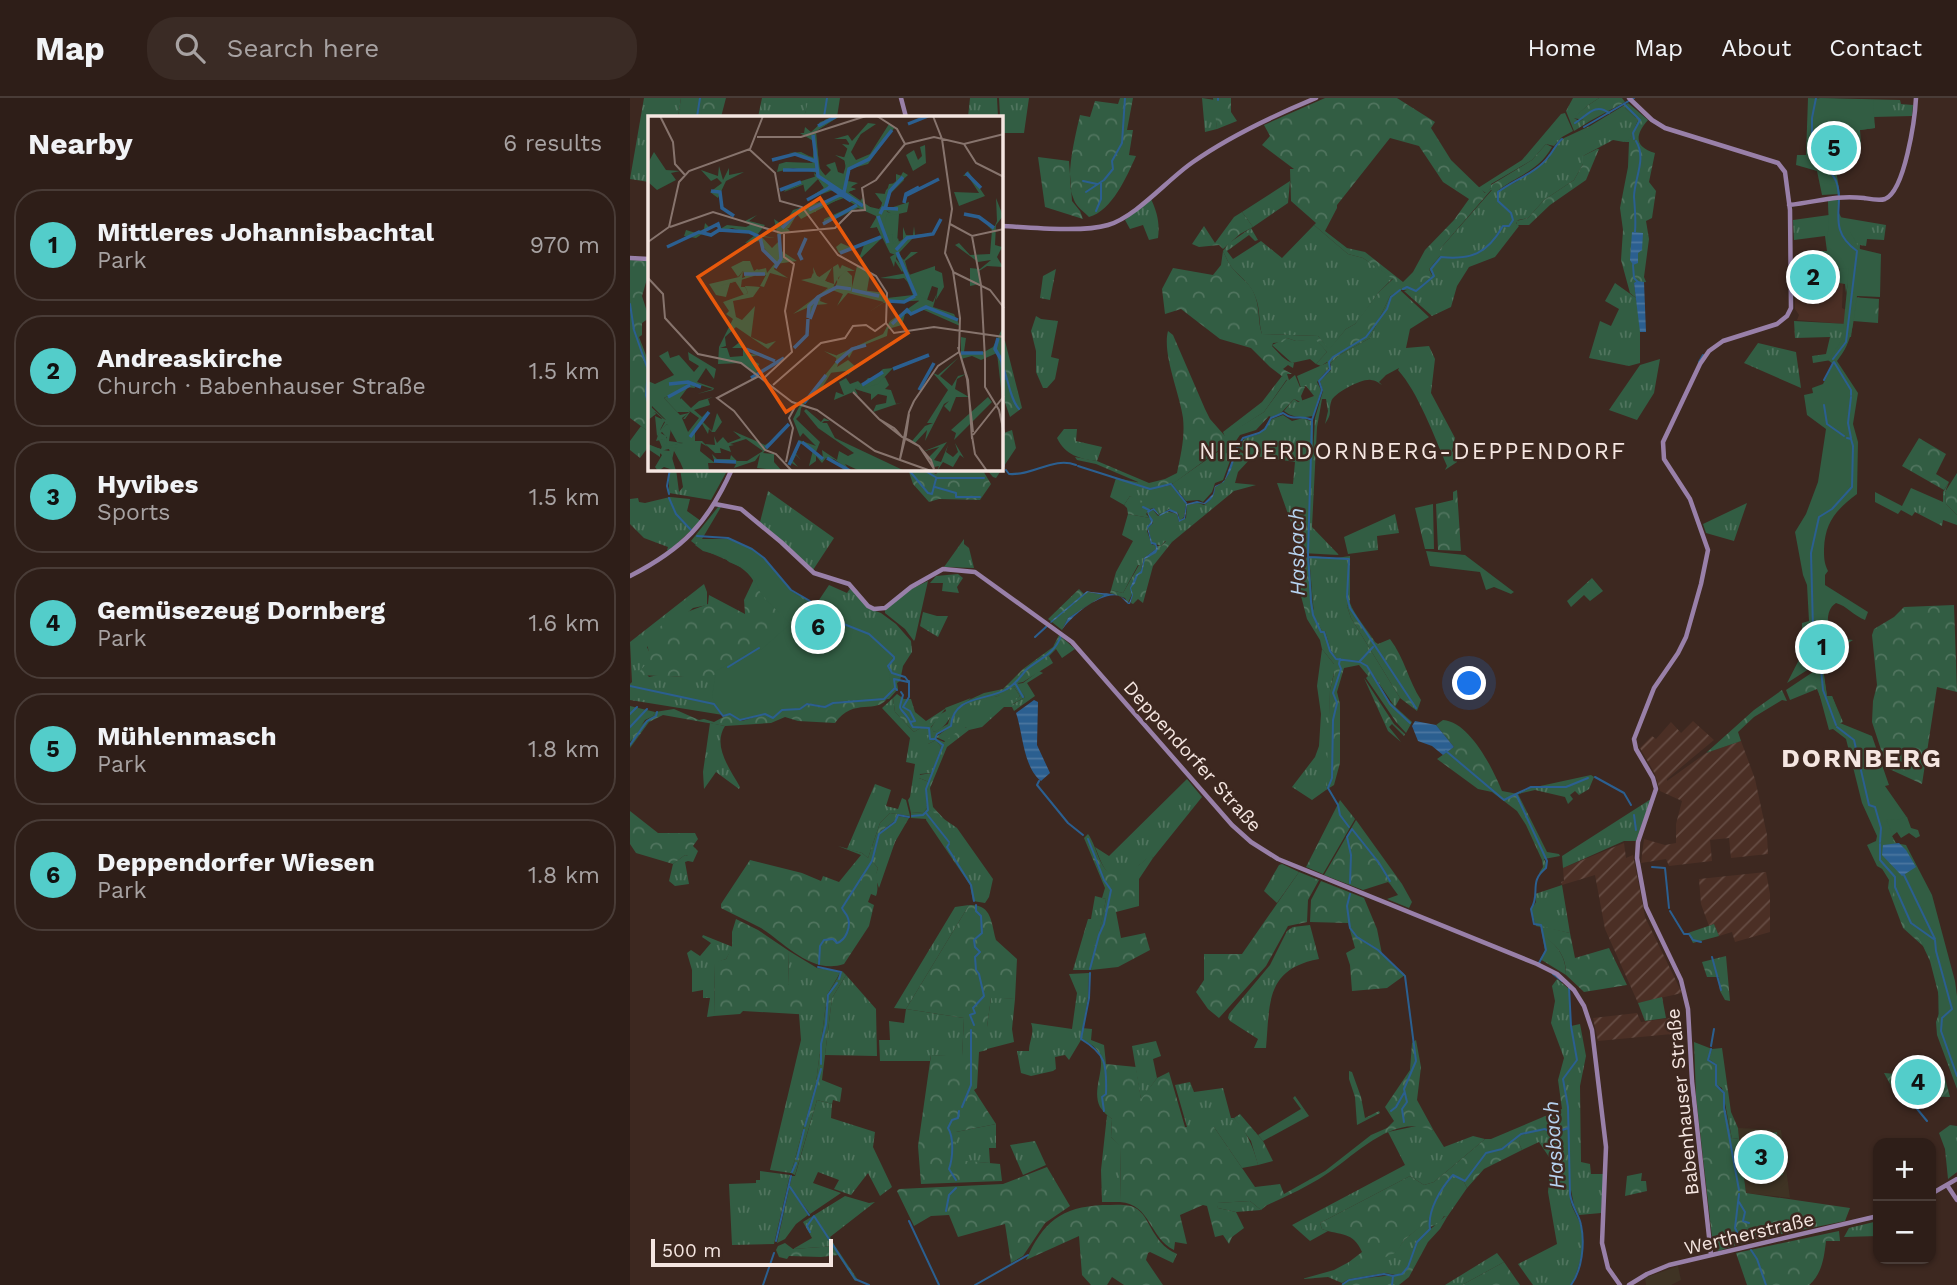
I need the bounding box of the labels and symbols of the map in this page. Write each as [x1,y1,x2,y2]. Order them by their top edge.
inset map [648,116,1003,471]
pin: 5 [1811,122,1857,174]
pin: 2 [1790,251,1836,303]
district label: NIEDERDORNBERG-DEPPENDORF [1199,438,1627,465]
water label: Hasbach [1283,508,1310,596]
pin: 6 [795,601,841,653]
pin: 1 [1799,621,1845,673]
your location [1452,666,1486,700]
street label: Deppendorfer Straße [1119,676,1267,837]
district label: DORNBERG [1781,743,1943,773]
street label: Babenhauser Straße [1661,1007,1704,1197]
pin: 4 [1895,1056,1941,1108]
water label: Hasbach [1538,1100,1569,1190]
pin: 3 [1738,1131,1784,1183]
street label: Wertherstraße [1682,1207,1816,1260]
scale bar [651,1236,833,1268]

